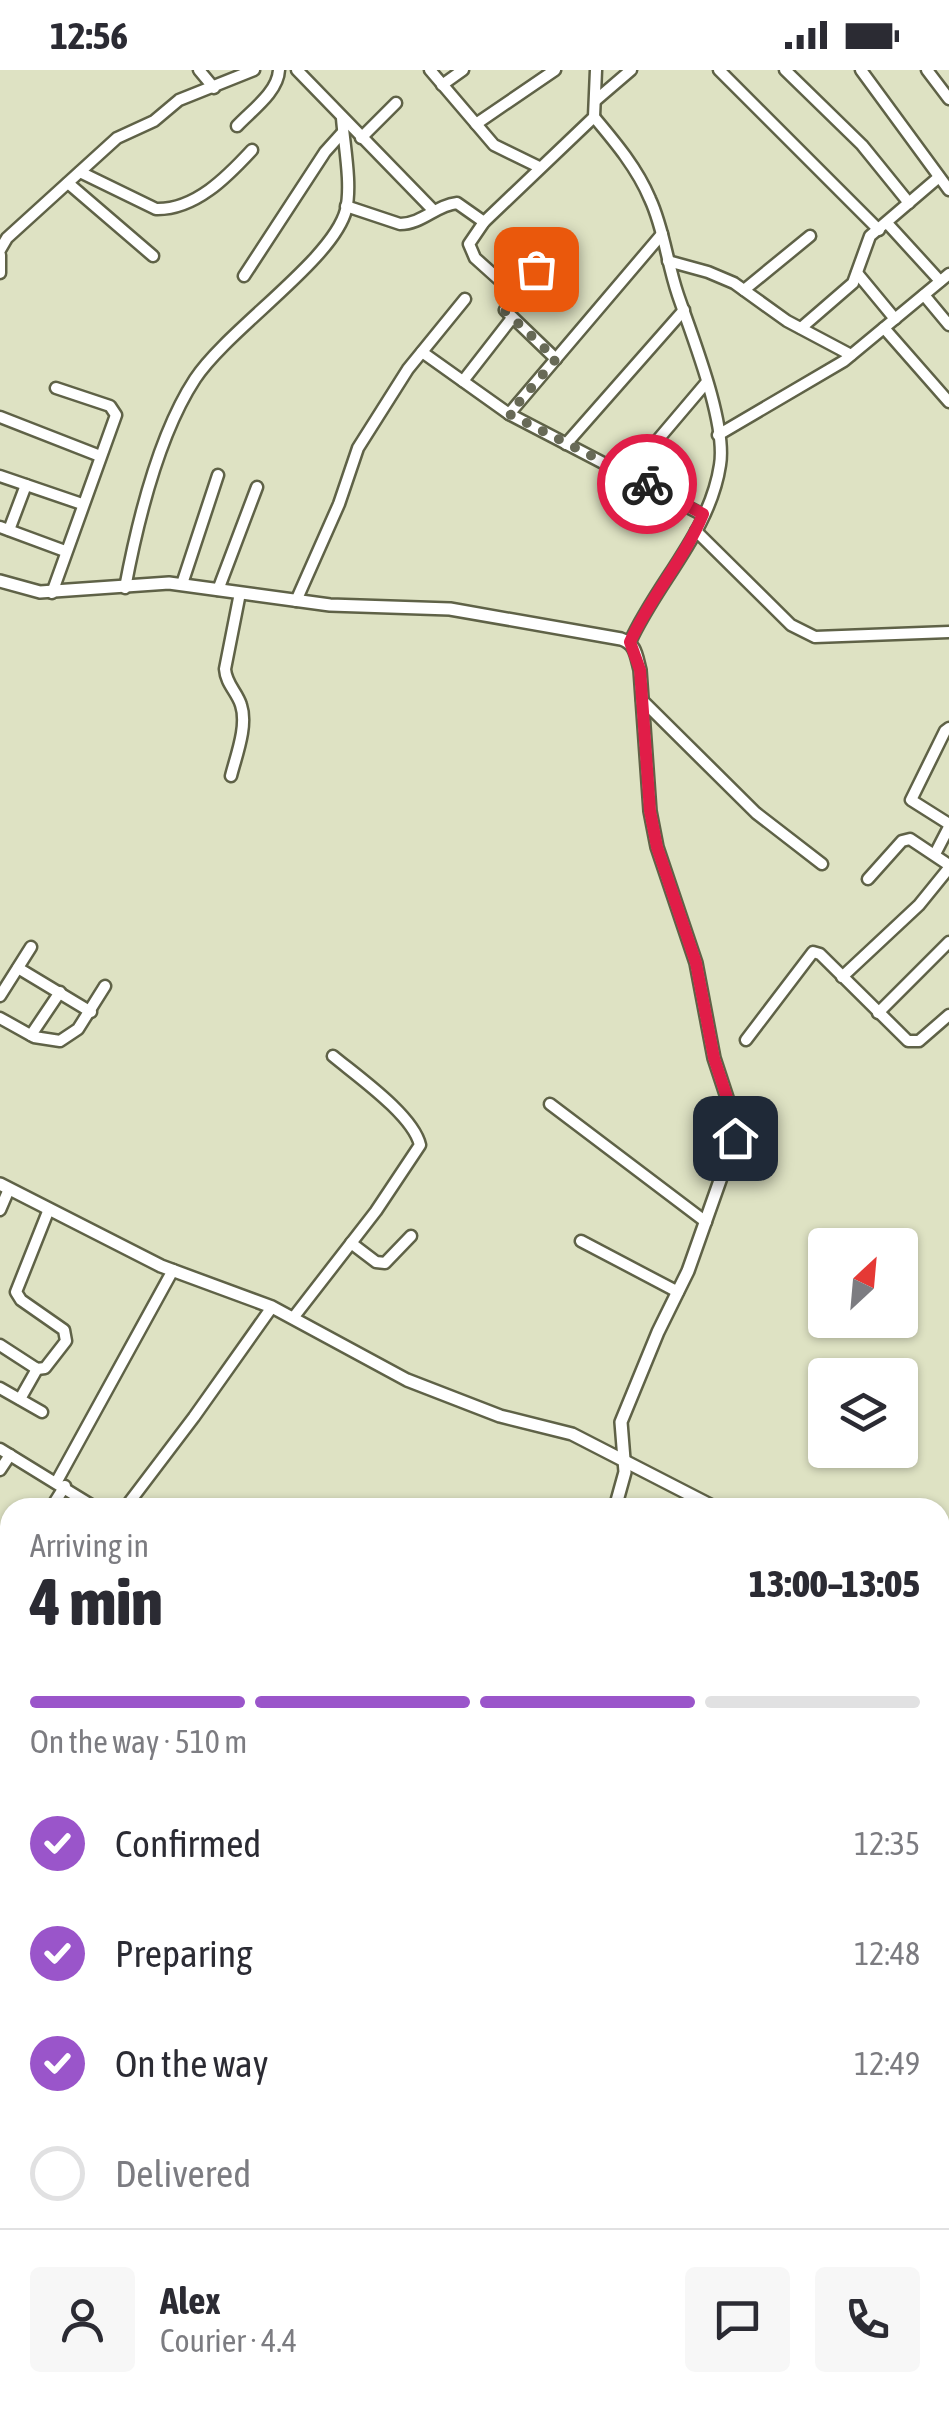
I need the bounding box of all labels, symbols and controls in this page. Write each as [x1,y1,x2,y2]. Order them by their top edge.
text: 12:56 [50,14,128,57]
pin [494,227,579,312]
icon: bag [509,242,564,297]
courier [597,434,697,534]
icon: bike [620,457,675,512]
pin [693,1096,778,1181]
icon: home [708,1111,763,1166]
north arrow [808,1228,918,1338]
map controls [808,1228,918,1468]
button: layers [808,1358,918,1468]
text: Arriving in [30,1527,149,1564]
text: 13:00–13:05 [749,1562,920,1605]
text: 4 min [30,1564,163,1639]
text: On the way · 510 m [30,1723,247,1760]
icon: check [30,1816,85,1871]
text: Confirmed [115,1822,261,1865]
text: 12:35 [854,1825,920,1862]
icon: check [30,1926,85,1981]
text: Preparing [115,1932,253,1975]
text: 12:48 [854,1935,920,1972]
icon: check [30,2036,85,2091]
text: On the way [115,2042,268,2085]
text: 12:49 [854,2045,920,2082]
text: Delivered [115,2152,251,2195]
button: person [30,2267,135,2372]
button: chat [685,2267,790,2372]
button: phone [815,2267,920,2372]
text: Alex [160,2279,221,2322]
text: Courier · 4.4 [160,2322,297,2359]

